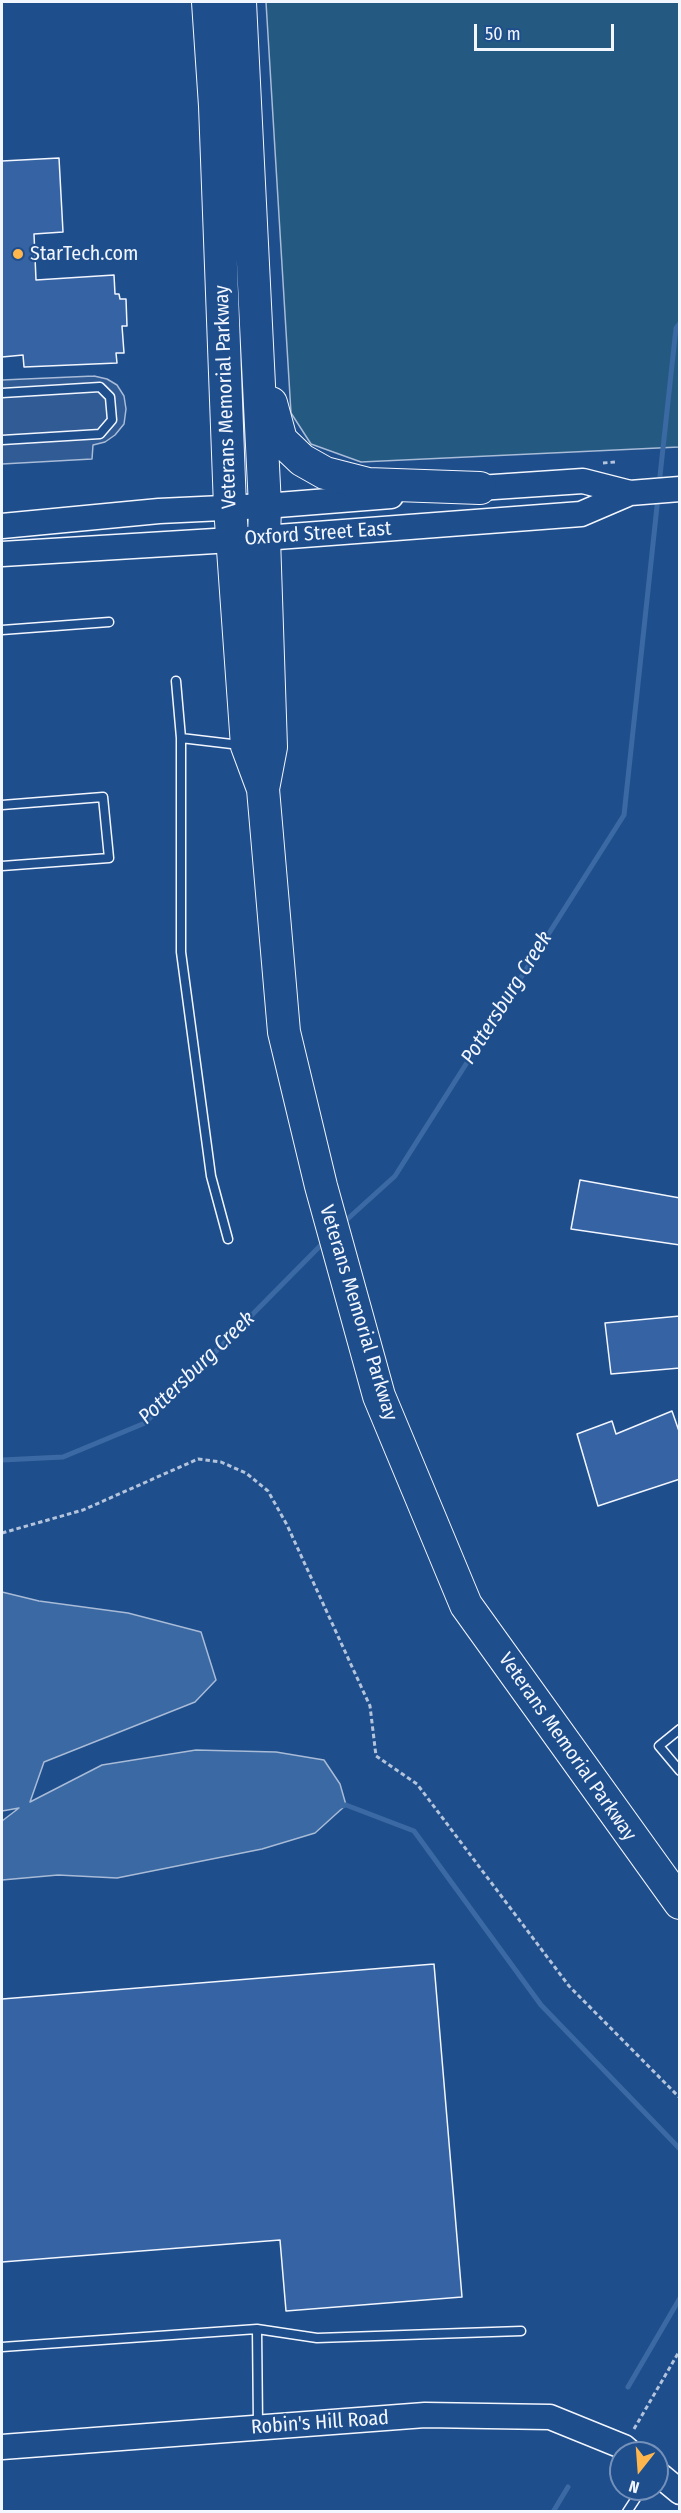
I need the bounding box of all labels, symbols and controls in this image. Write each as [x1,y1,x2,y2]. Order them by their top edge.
scale bar [477,12,616,50]
text: 50 m [485,23,521,45]
place label: StarTech.com [30,242,138,266]
marker: StarTech.com [11,247,25,261]
street label: Veterans Memorial Parkway [210,285,242,509]
street label: Oxford Street East [244,517,392,551]
water label: Pottersburg Creek [456,927,558,1069]
street label: Veterans Memorial Parkway [314,1202,402,1424]
water label: Pottersburg Creek [134,1306,260,1430]
street label: Veterans Memorial Parkway [493,1648,641,1846]
street label: Robin's Hill Road [250,2406,390,2440]
north arrow [609,2441,669,2501]
text: N [627,2476,642,2497]

